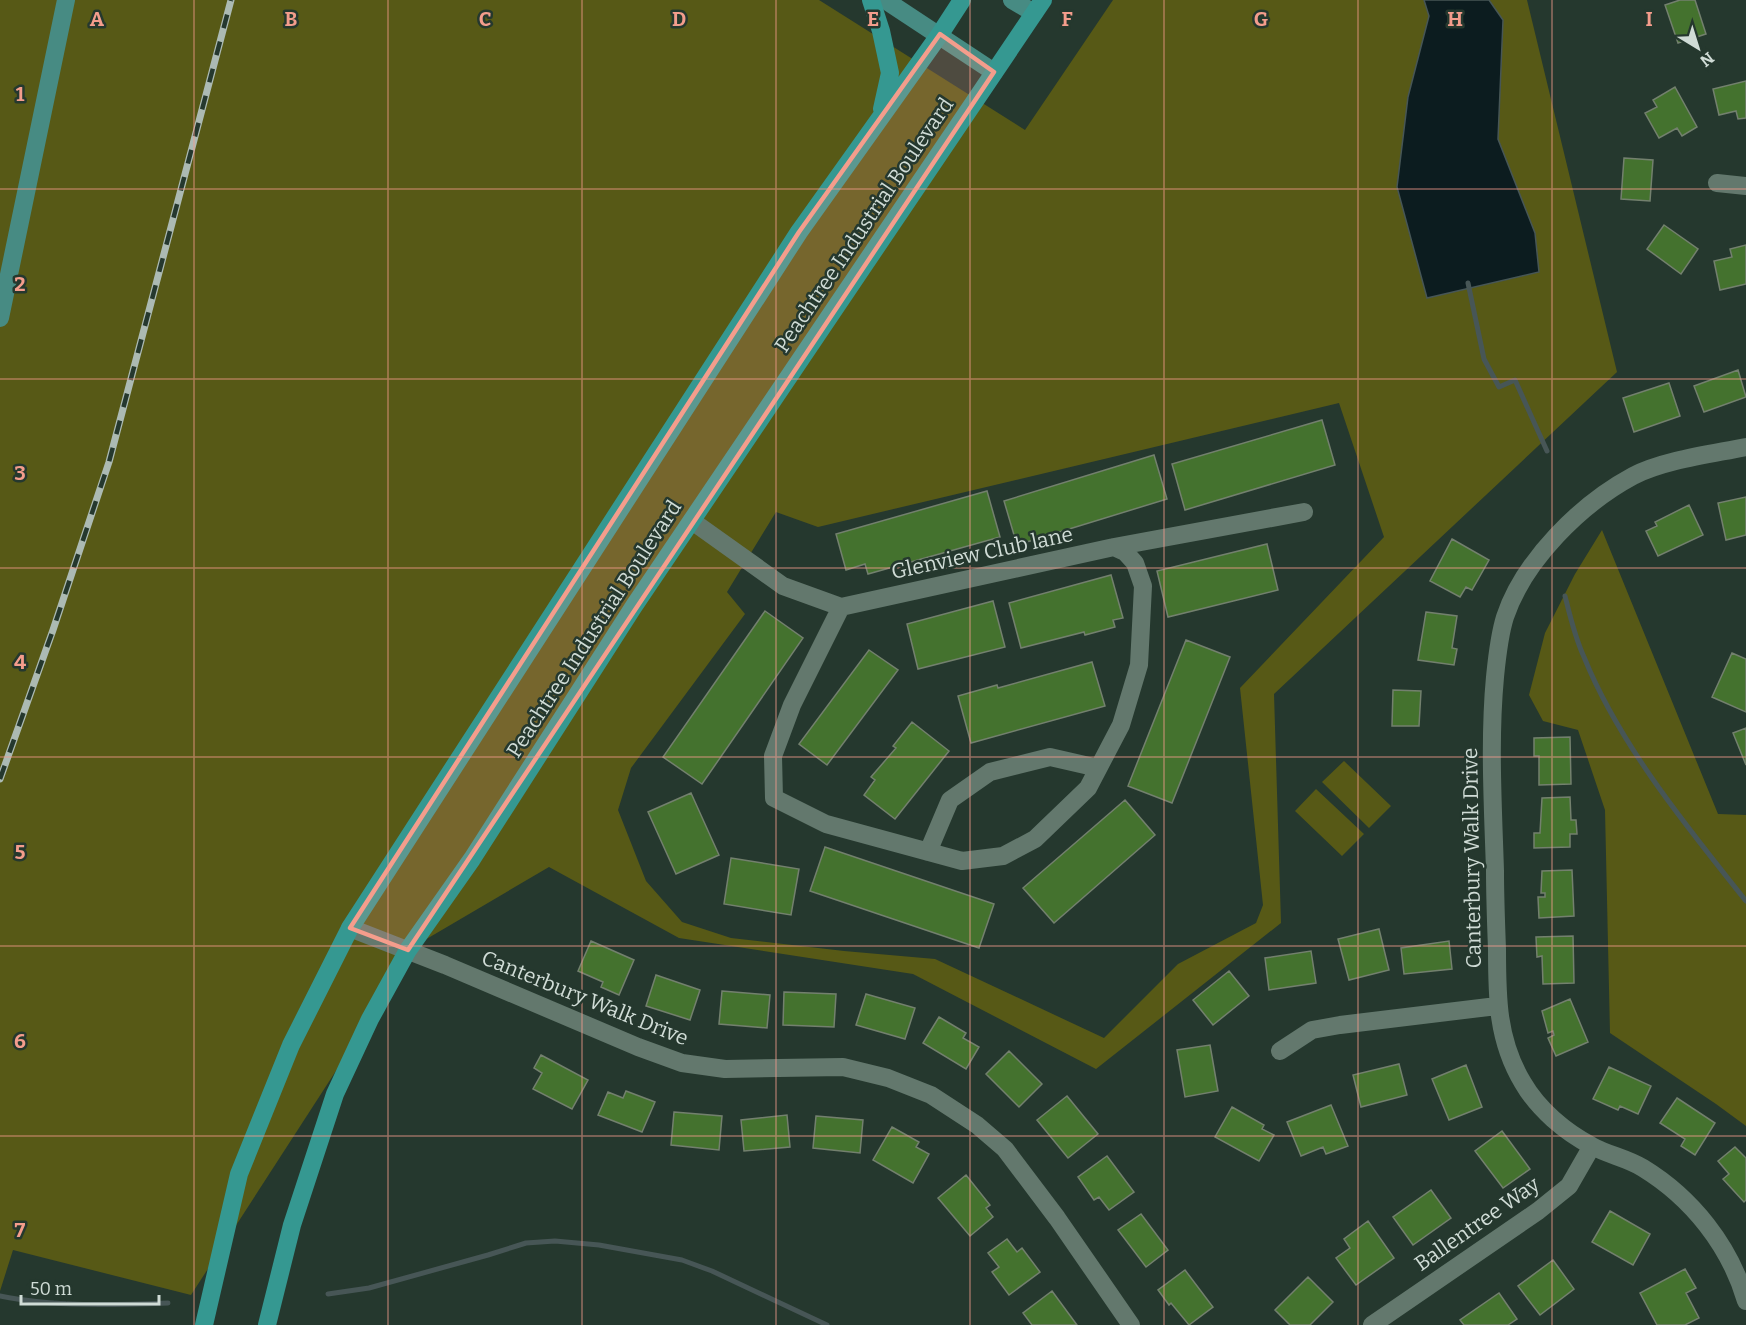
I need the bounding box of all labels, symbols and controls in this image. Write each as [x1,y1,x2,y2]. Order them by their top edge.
text: A [90,7,105,31]
text: B [285,7,298,31]
text: C [479,7,491,31]
text: D [672,7,686,31]
text: E [867,7,879,31]
text: F [1061,7,1073,31]
text: G [1254,7,1268,31]
text: H [1447,7,1463,31]
text: I [1645,7,1653,31]
north arrow [1668,18,1728,78]
text: N [1696,48,1718,71]
text: 1 [16,82,25,106]
street label: Peachtree Industrial Boulevard [769,93,959,357]
text: 2 [14,272,26,296]
text: 3 [14,461,26,485]
street label: Peachtree Industrial Boulevard [501,495,687,763]
street label: Glenview Club lane [889,521,1075,585]
text: 4 [14,650,26,674]
street label: Canterbury Walk Drive [1457,747,1487,969]
text: 5 [15,840,26,864]
street label: Canterbury Walk Drive [478,945,692,1051]
text: 6 [14,1029,26,1053]
street label: Ballentree Way [1409,1171,1545,1277]
text: 7 [15,1218,26,1242]
scale bar [21,1268,159,1306]
text: 50 m [30,1278,72,1300]

